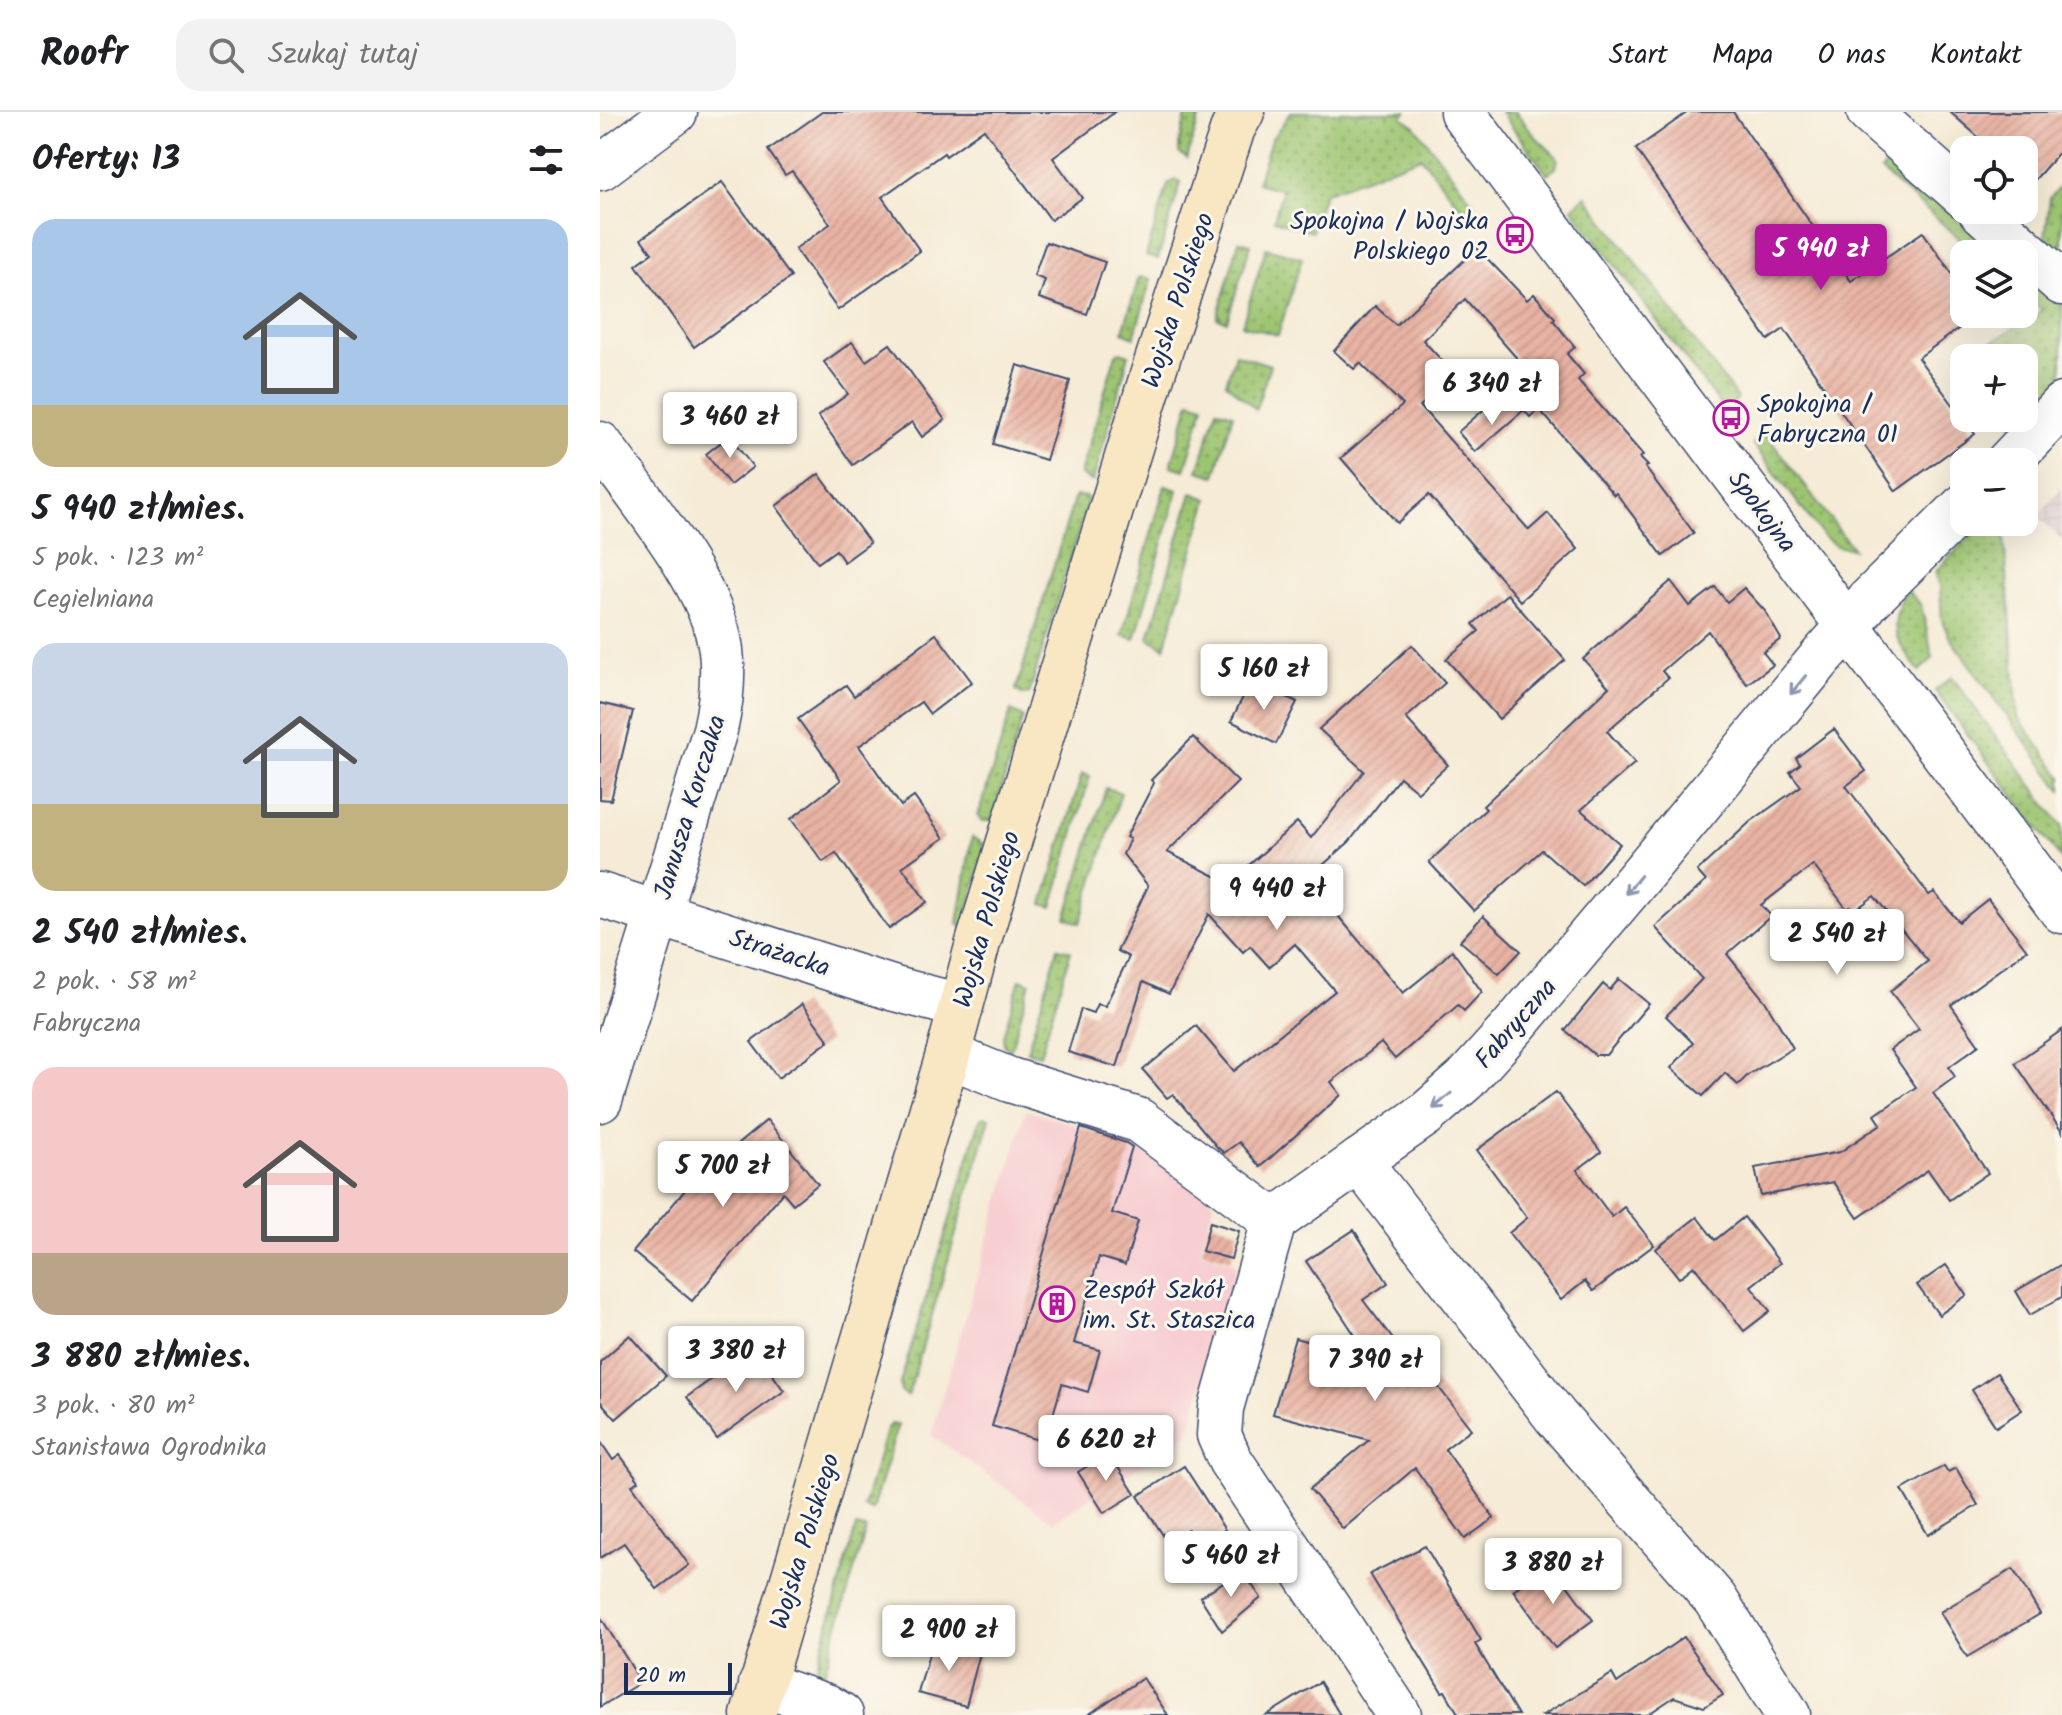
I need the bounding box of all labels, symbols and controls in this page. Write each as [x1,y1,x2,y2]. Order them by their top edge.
search box [176,19,736,91]
text: Roofr [40,25,128,85]
text: Szukaj tutaj [268,31,418,79]
icon: search [204,33,248,77]
text: Start [1609,33,1668,78]
text: Mapa [1712,33,1774,78]
text: O nas [1818,33,1886,78]
text: Kontakt [1930,33,2022,78]
text: Oferty: 13 [32,133,180,187]
map controls [1950,136,2038,536]
button: locate [1950,136,2038,224]
icon: filters [524,138,568,182]
place label: Spokojna / Wojska Polskiego 02 [1290,201,1489,273]
street label: Wojska Polskiego [1131,208,1227,394]
bus stop icon: Spokojna / Wojska Polskiego 02 [1496,216,1534,254]
pin: 5 940 zł [1738,224,1904,292]
text: 5 940 zł [1773,229,1869,271]
button: layers [1950,240,2038,328]
icon: home [228,271,372,415]
button: + [1950,344,2038,432]
pin: 6 340 zł [1409,359,1575,427]
text: 6 340 zł [1443,364,1541,406]
place label: Spokojna / Fabryczna 01 [1757,384,1898,456]
pin: 3 460 zł [647,392,813,460]
text: 3 460 zł [681,397,779,439]
bus stop icon: Spokojna / Fabryczna 01 [1712,399,1750,437]
button: − [1950,448,2038,536]
street label: Spokojna [1716,462,1807,563]
text: 5 940 zł/mies. [32,483,245,537]
text: 5 pok. · 123 m² [32,537,203,579]
text: Cegielniana [32,579,154,621]
pin: 5 160 zł [1181,644,1347,712]
text: 5 160 zł [1219,649,1309,691]
one-way arrow [1789,674,1807,694]
icon: home [228,695,372,839]
street label: Janusza Korczaka [643,710,739,905]
street label: Wojska Polskiego [943,826,1033,1013]
pin: 9 440 zł [1194,864,1360,932]
text: 9 440 zł [1228,869,1326,911]
one-way arrow [1624,875,1642,895]
text: 2 540 zł/mies. [32,907,247,961]
pin: 2 540 zł [1754,909,1920,977]
text: 2 540 zł [1788,914,1886,956]
street label: Strażacka [723,918,835,990]
text: 2 pok. · 58 m² [32,961,196,1003]
street label: Fabryczna [1465,969,1568,1079]
text: Fabryczna [32,1003,141,1045]
one-way arrow [1432,1092,1453,1110]
icon: home [228,1119,372,1263]
pin: 5 700 zł [640,1141,806,1209]
text: 5 700 zł [676,1146,770,1188]
place label: Zespół Szkół im. St. Staszica [1083,1270,1255,1342]
building icon: Zespół Szkół im. St. Staszica [1038,1285,1076,1323]
pin: 3 380 zł [653,1326,819,1394]
text: 3 880 zł/mies. [32,1331,250,1385]
text: 3 380 zł [686,1331,786,1373]
pin: 7 390 zł [1292,1335,1458,1403]
text: 7 390 zł [1327,1340,1423,1382]
text: 3 pok. · 80 m² [32,1385,195,1427]
pin: 6 620 zł [1023,1415,1189,1483]
text: 6 620 zł [1056,1420,1156,1462]
text: Stanisława Ogrodnika [32,1427,267,1469]
street label: Wojska Polskiego [759,1448,853,1635]
pin: 5 460 zł [1148,1531,1314,1599]
text: 5 460 zł [1182,1536,1280,1578]
pin: 3 880 zł [1470,1538,1636,1606]
text: 3 880 zł [1503,1543,1603,1585]
pin: 2 900 zł [866,1605,1032,1673]
text: 2 900 zł [900,1610,998,1652]
scale bar [624,1659,732,1695]
text: 20 m [636,1659,686,1694]

